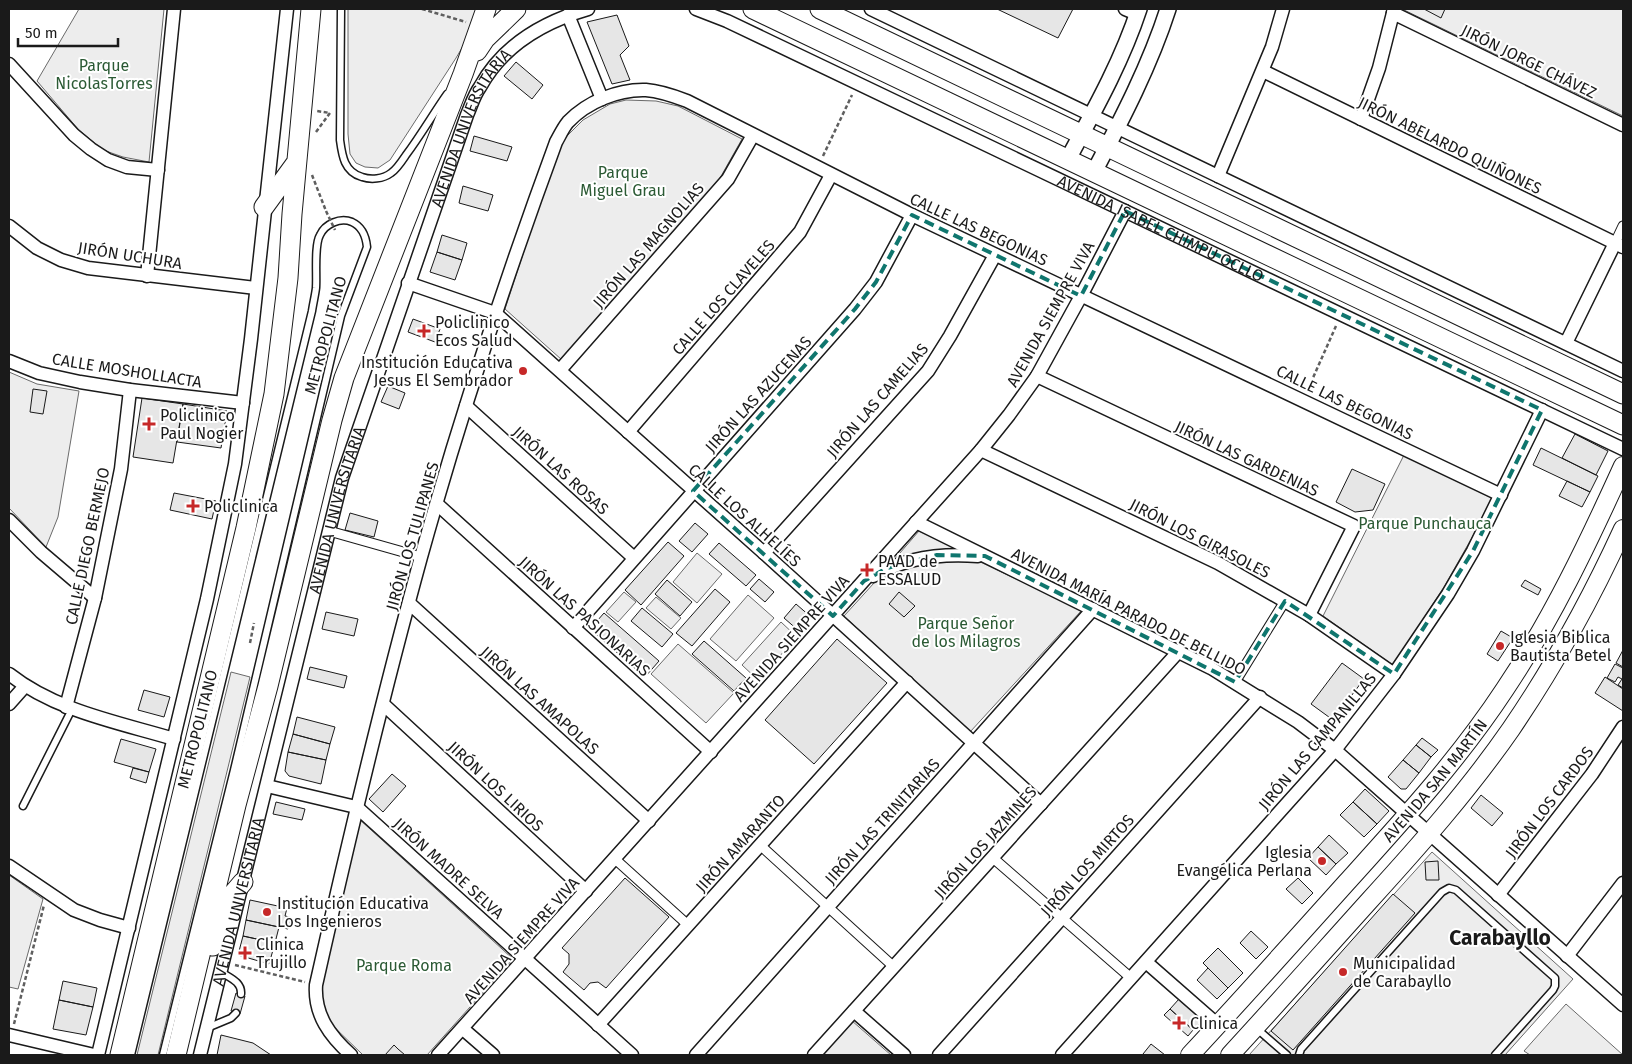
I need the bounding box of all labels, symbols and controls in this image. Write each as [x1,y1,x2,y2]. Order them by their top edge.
scale bar [18,15,118,47]
street label: JIRÓN JORGE CHÁVEZ [1458,20,1600,102]
text: 50 m [25,24,58,42]
street label: AVENIDA UNIVERSITARIA [427,44,515,209]
park label: Parque NicolasTorres [55,56,153,93]
street label: JIRÓN ABELARDO QUIÑONES [1355,92,1545,198]
park label: Parque Miguel Grau [580,163,666,200]
street label: AVENIDA ISABEL CHIMPU OCLLO [1054,171,1267,286]
street label: JIRÓN LAS MAGNOLIAS [588,178,708,312]
street label: CALLE LAS BEGONIAS [907,189,1051,270]
street label: CALLE LOS CLAVELES [668,236,779,359]
street label: JIRÓN UCHURA [76,237,184,273]
street label: AVENIDA SIEMPRE VIVA [1003,238,1099,390]
street label: METROPOLITANO [301,274,350,396]
place label: Policlinico Ecos Salud [435,313,512,350]
marker: Policlinico Ecos Salud [417,324,431,338]
street label: JIRÓN LAS AZUCENAS [700,331,816,456]
street label: JIRÓN LAS CAMELIAS [822,338,932,461]
street label: CALLE MOSHOLLACTA [51,349,204,392]
place label: Institución Educativa Jesus El Sembrador [361,353,514,390]
street label: CALLE LAS BEGONIAS [1273,361,1416,444]
marker: Institución Educativa Jesus El Sembrador [517,365,529,377]
place label: Policlinico Paul Nogier [160,406,244,443]
street label: JIRÓN LAS GARDENIAS [1172,416,1323,500]
marker: Policlinico Paul Nogier [142,417,156,431]
street label: JIRÓN LAS ROSAS [509,422,613,519]
street label: AVENIDA UNIVERSITARIA [305,423,369,596]
street label: JIRÓN LOS TULIPANES [381,459,443,613]
street label: CALLE LOS ALHELÍES [685,459,806,571]
street label: CALLE DIEGO BERMEJO [62,466,113,627]
street label: JIRÓN LOS GIRASOLES [1126,494,1274,582]
place label: Policlinica [204,497,278,516]
marker: Policlinica [186,499,200,513]
park label: Parque Punchauca [1358,514,1492,533]
street label: AVENIDA MARÍA PARADO DE BELLIDO [1008,543,1250,679]
street label: JIRÓN LAS PASIONARIAS [515,552,655,680]
place label: PAAD de ESSALUD [878,552,941,589]
marker: PAAD de ESSALUD [860,563,874,577]
street label: AVENIDA SIEMPRE VIVA [730,571,854,705]
park label: Parque Señor de los Milagros [911,614,1021,651]
place label: Iglesia Biblica Bautista Betel [1510,628,1612,665]
marker: Iglesia Biblica Bautista Betel [1494,640,1506,652]
street label: JIRÓN LAS AMAPOLAS [477,642,604,759]
street label: METROPOLITANO [174,668,221,790]
street label: JIRÓN LAS CAMPANILLAS [1254,668,1380,814]
street label: AVENIDA SAN MARTÍN [1379,715,1491,846]
street label: JIRÓN LOS LIRIOS [444,737,548,836]
street label: JIRÓN LOS CARDOS [1501,742,1598,862]
street label: JIRÓN LAS TRINITARIAS [820,754,944,888]
street label: JIRÓN LOS JAZMINES [929,782,1041,902]
street label: JIRÓN AMARANTO [691,790,789,896]
street label: JIRÓN LOS MIRTOS [1036,810,1138,920]
street label: JIRÓN MADRE SELVA [390,813,509,923]
street label: AVENIDA UNIVERSITARIA [208,815,268,988]
place label: Iglesia Evangélica Perlana [1177,843,1312,880]
marker: Iglesia Evangélica Perlana [1316,855,1328,867]
street label: AVENIDA SIEMPRE VIVA [460,873,584,1007]
place label: Institución Educativa Los Ingenieros [277,894,429,931]
marker: Institución Educativa Los Ingenieros [261,906,273,918]
district label: Carabayllo [1449,925,1551,951]
place label: Clinica Trujillo [256,935,307,972]
marker: Clinica Trujillo [238,946,252,960]
place label: Municipalidad de Carabayllo [1353,954,1456,991]
park label: Parque Roma [356,956,452,975]
marker: Municipalidad de Carabayllo [1337,966,1349,978]
place label: Clinica [1190,1014,1238,1033]
marker: Clinica [1172,1016,1186,1030]

